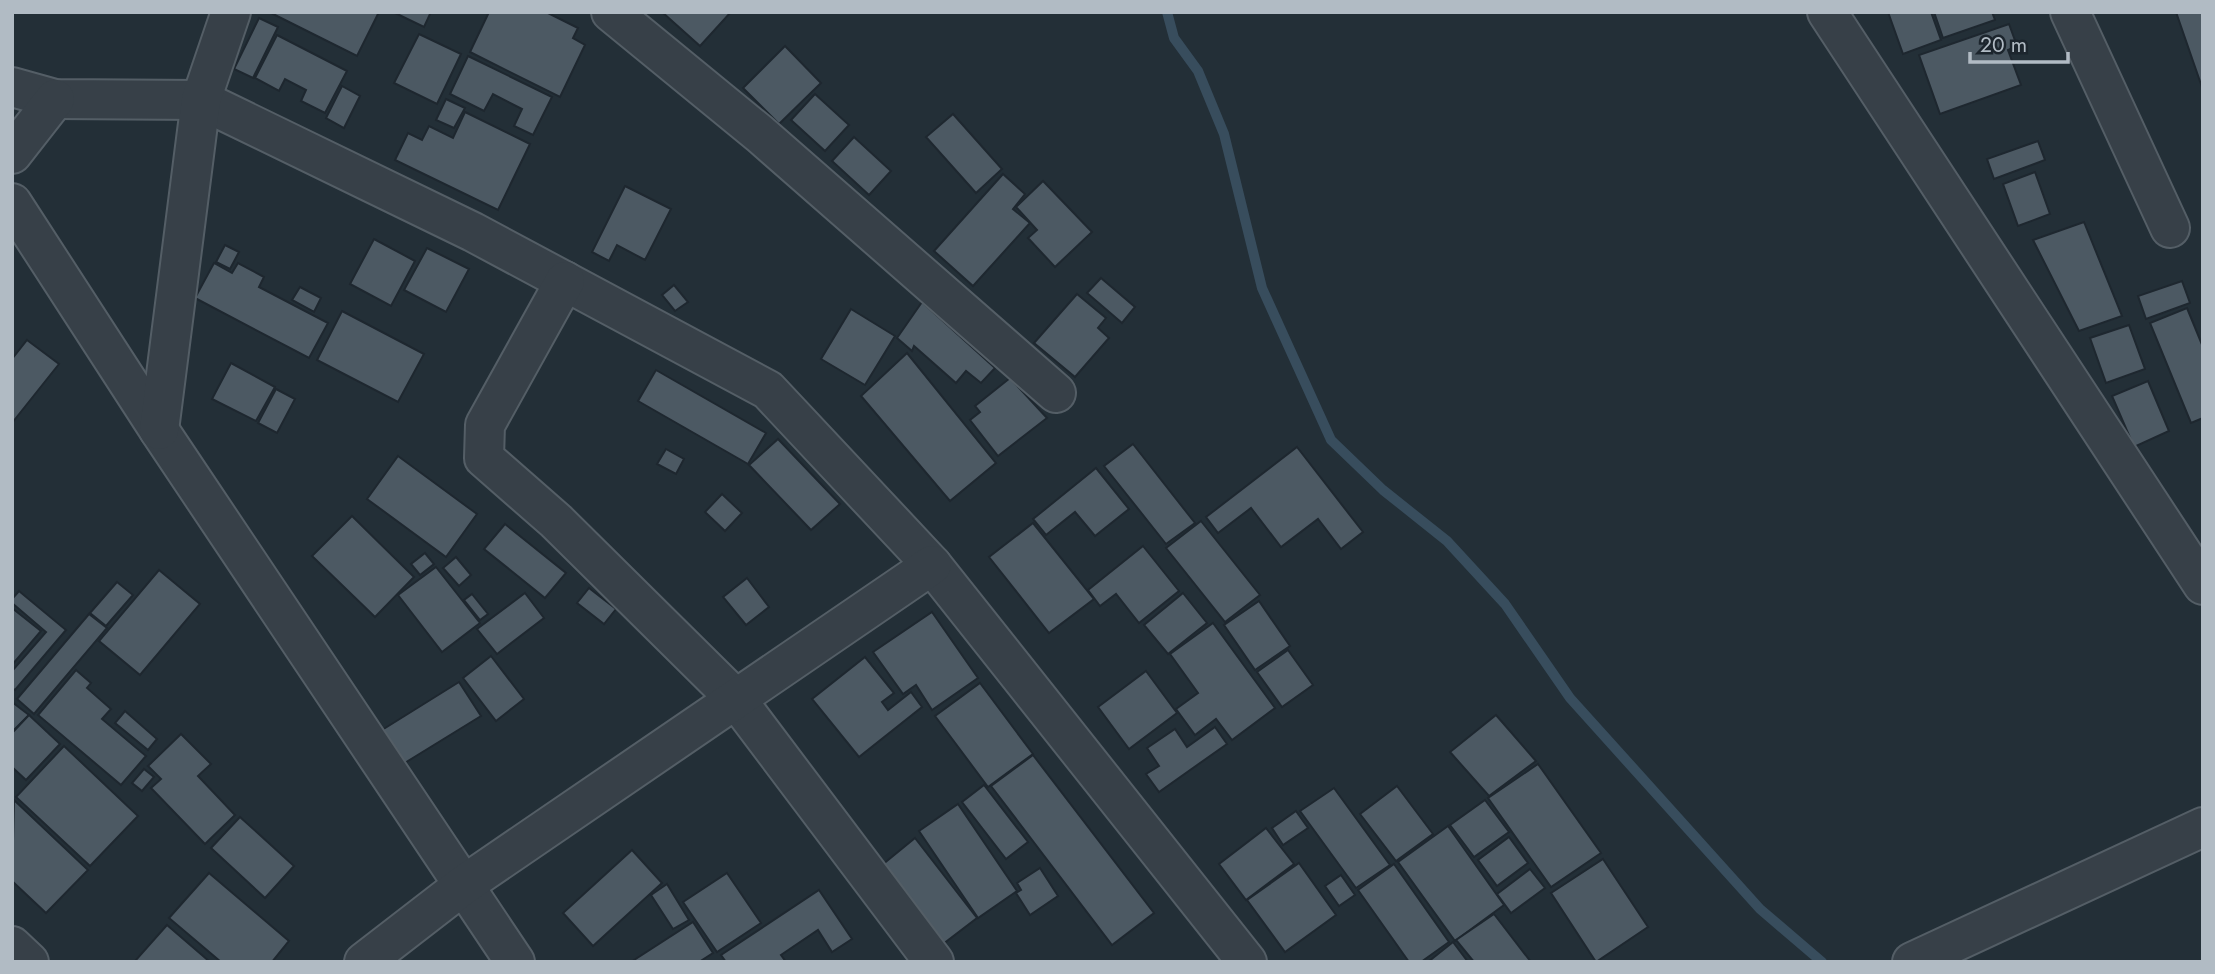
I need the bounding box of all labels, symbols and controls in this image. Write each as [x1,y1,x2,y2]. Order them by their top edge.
scale bar [1970,21,2068,65]
text: 20 m [1980,30,2027,60]

